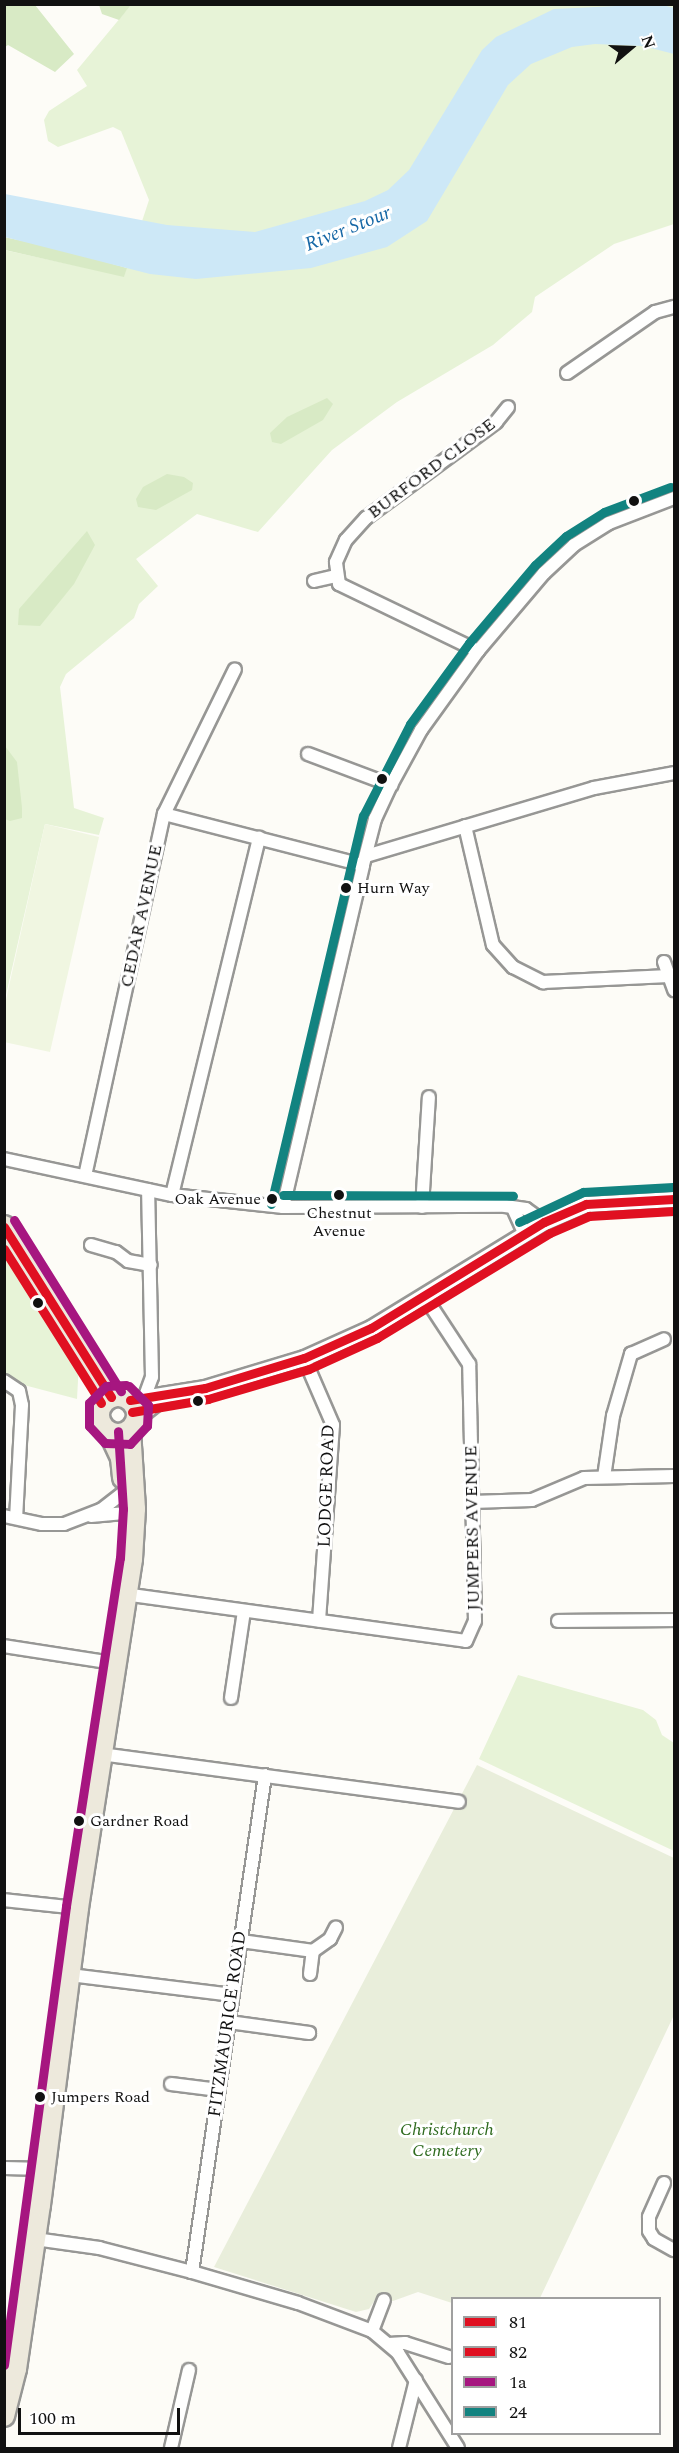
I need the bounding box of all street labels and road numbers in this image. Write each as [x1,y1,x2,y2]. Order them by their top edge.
street label: BURFORD CLOSE [364,414,500,524]
street label: CEDAR AVENUE [116,843,168,989]
street label: LODGE ROAD [314,1424,340,1548]
street label: JUMPERS AVENUE [461,1445,485,1611]
street label: FITZMAURICE ROAD [204,1929,252,2119]

